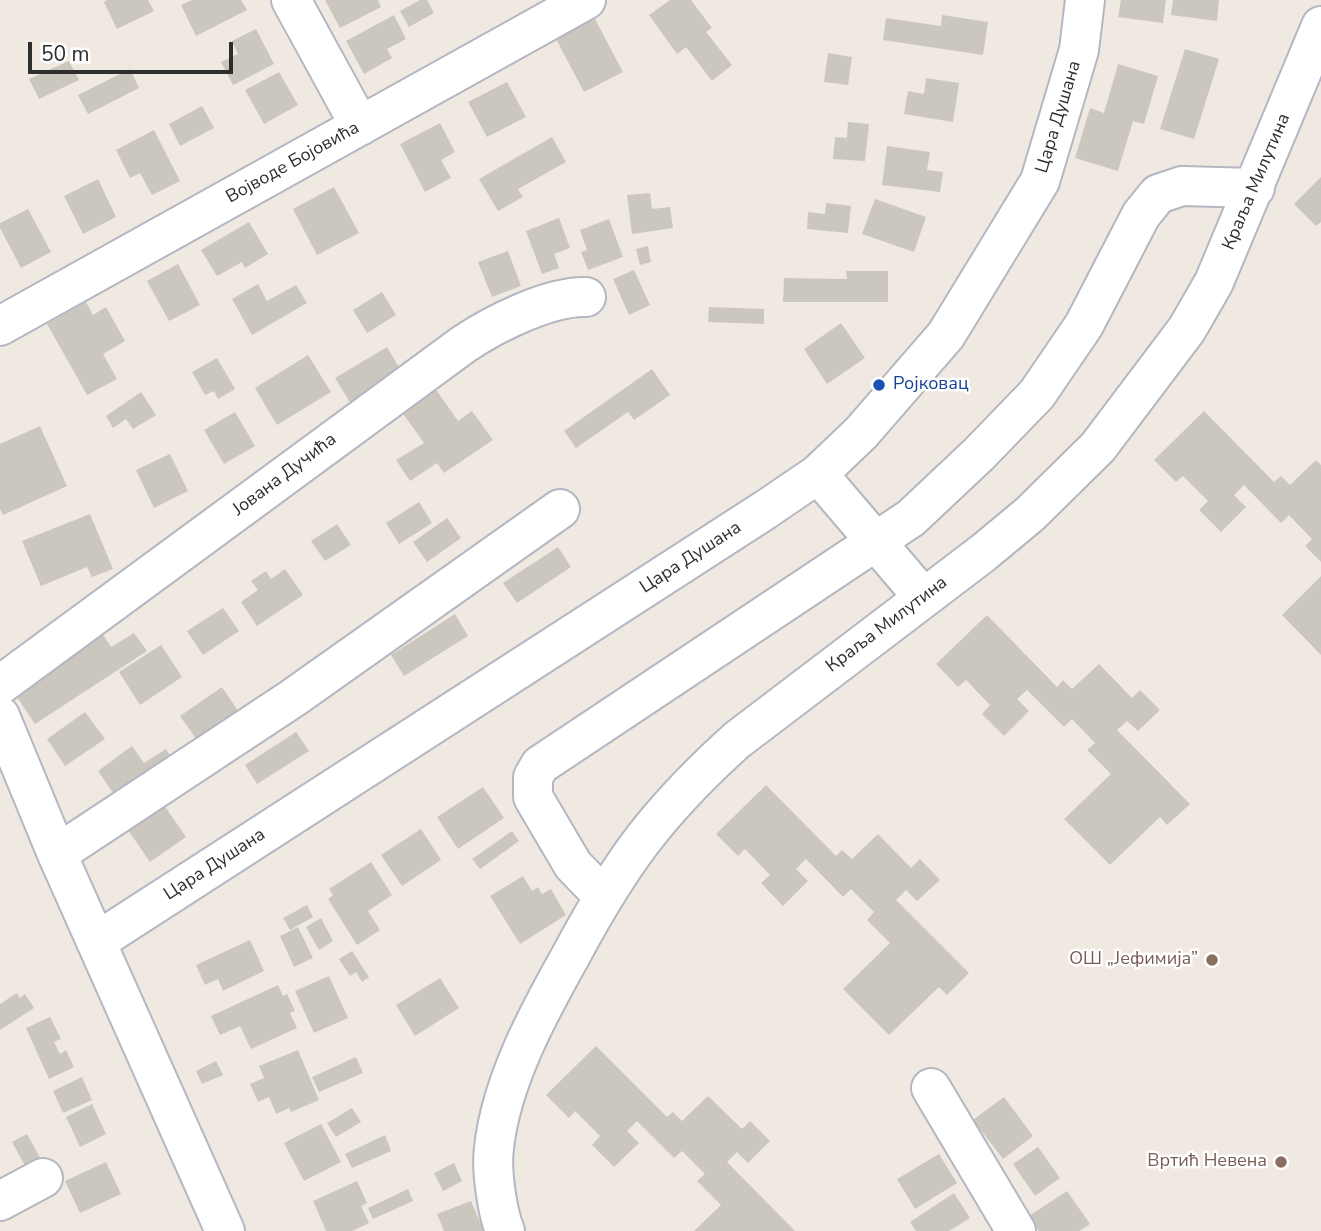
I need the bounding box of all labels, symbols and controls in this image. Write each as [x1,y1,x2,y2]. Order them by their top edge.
scale bar [32,28,236,72]
text: 50 m [41,40,90,68]
street label: Цара Душана [1032,58,1086,176]
street label: Краља Милутина [1218,110,1296,254]
street label: Војводе Бојовића [223,117,363,209]
place label: Ројковац [893,374,969,396]
marker: Ројковац [871,377,887,393]
street label: Јована Дучића [229,429,341,521]
street label: Цара Душана [636,517,746,599]
street label: Краља Милутина [822,572,952,678]
street label: Цара Душана [160,824,270,906]
place label: ОШ „Јефимија” [1069,949,1198,971]
marker: ОШ „Јефимија” [1204,952,1220,968]
place label: Вртић Невена [1147,1151,1267,1173]
marker: Вртић Невена [1273,1154,1289,1170]

